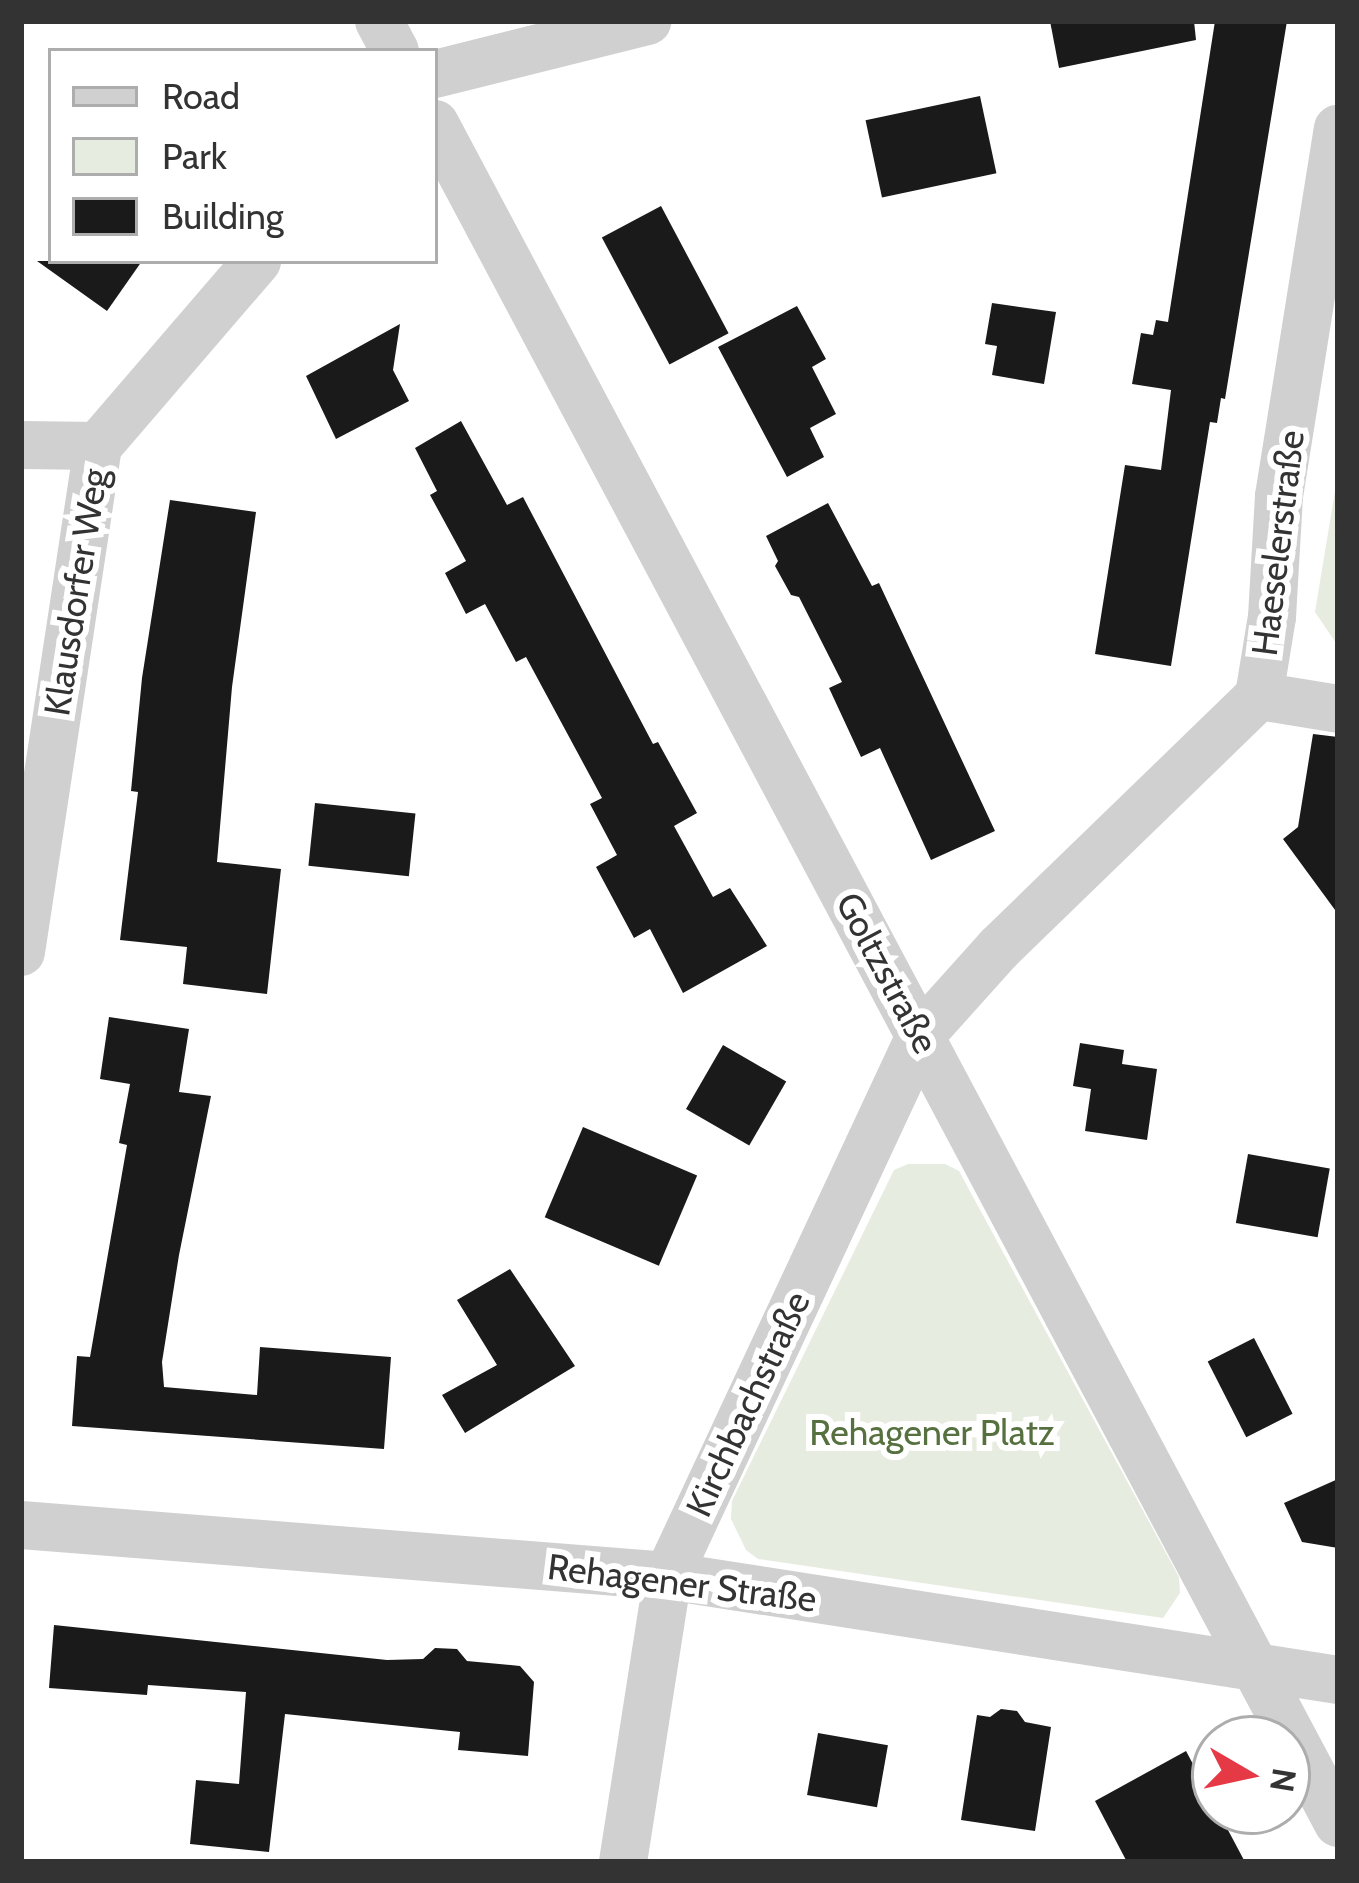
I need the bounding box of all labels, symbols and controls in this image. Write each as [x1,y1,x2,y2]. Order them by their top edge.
legend [48,48,438,264]
text: Road [162,74,240,118]
text: Park [162,134,227,178]
text: Building [162,194,284,238]
street label: Haeselerstraße [1243,428,1313,658]
street label: Klausdorfer Weg [35,465,117,719]
street label: Goltzstraße [827,885,947,1061]
street label: Kirchbachstraße [677,1285,819,1523]
park label: Rehagener Platz [809,1411,1055,1455]
street label: Rehagener Straße [545,1545,819,1621]
north arrow [1191,1715,1311,1835]
text: N [1262,1766,1305,1795]

